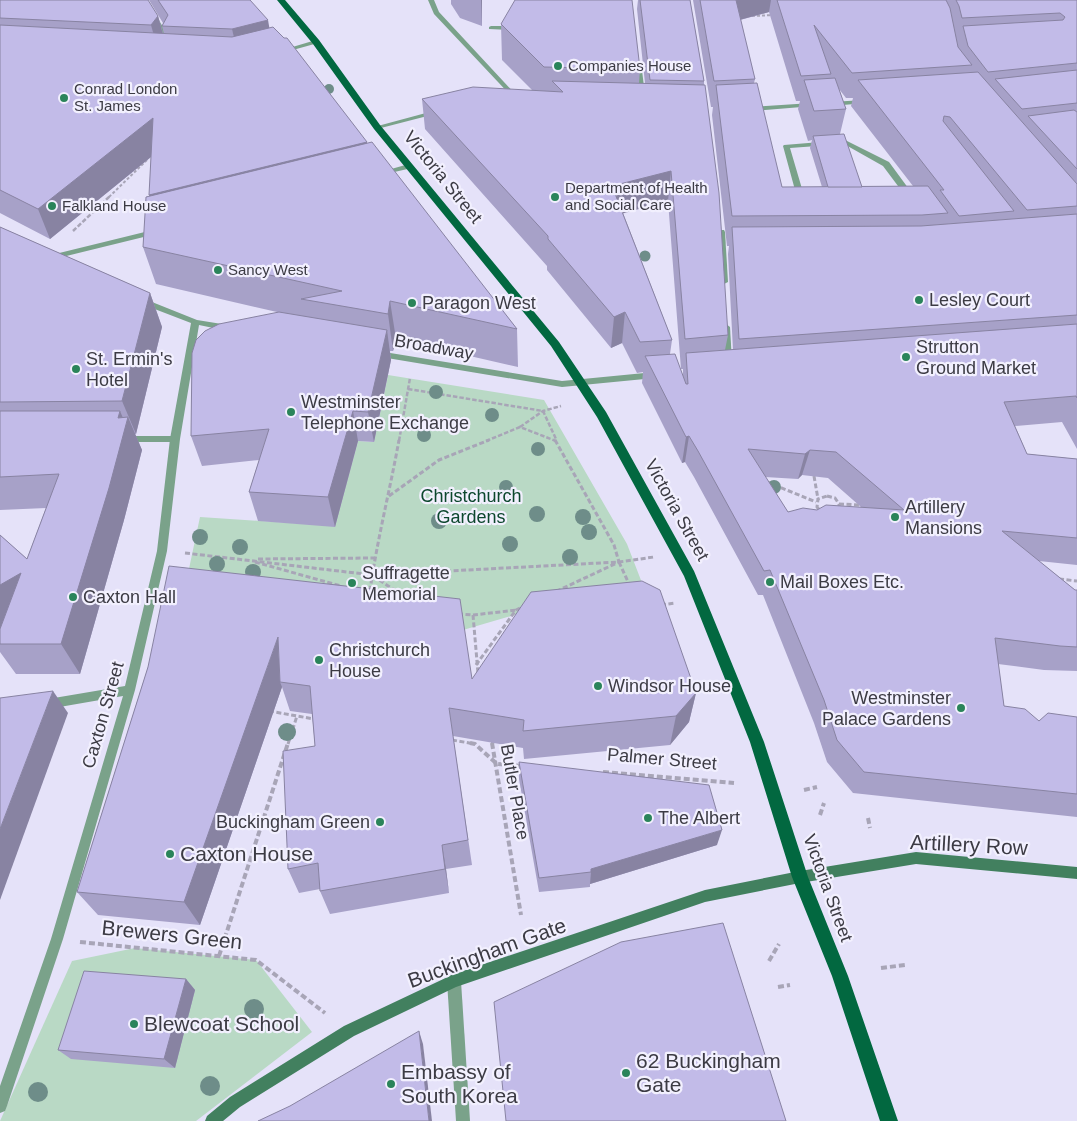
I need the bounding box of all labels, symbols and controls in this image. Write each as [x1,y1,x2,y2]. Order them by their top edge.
place label: Companies House [568,57,691,74]
marker: Companies House [552,60,564,72]
place label: Conrad London St. James [74,80,177,114]
marker: Conrad London St. James [58,92,70,104]
street label: Victoria Street [400,127,486,227]
place label: Department of Health and Social Care [565,179,708,213]
marker: Department of Health and Social Care [549,191,561,203]
place label: Falkland House [62,197,166,214]
marker: Falkland House [46,200,58,212]
place label: Sancy West [228,261,309,278]
marker: Sancy West [212,264,224,276]
place label: Lesley Court [929,290,1030,310]
place label: Paragon West [422,293,536,313]
marker: Lesley Court [913,294,925,306]
marker: Paragon West [406,297,418,309]
street label: Broadway [393,330,475,364]
place label: Strutton Ground Market [916,337,1036,378]
place label: St. Ermin's Hotel [86,349,172,390]
marker: Strutton Ground Market [900,351,912,363]
marker: St. Ermin's Hotel [70,363,82,375]
place label: Westminster Telephone Exchange [301,392,469,433]
marker: Westminster Telephone Exchange [285,406,297,418]
street label: Victoria Street [641,456,713,564]
park label: Christchurch Gardens [420,486,522,527]
place label: Artillery Mansions [905,497,982,538]
marker: Artillery Mansions [889,511,901,523]
place label: Suffragette Memorial [362,563,450,604]
place label: Mail Boxes Etc. [780,572,904,592]
marker: Mail Boxes Etc. [764,576,776,588]
marker: Suffragette Memorial [346,577,358,589]
place label: Caxton Hall [83,587,176,607]
marker: Caxton Hall [67,591,79,603]
place label: Christchurch House [329,640,430,681]
marker: Christchurch House [313,654,325,666]
street label: Caxton Street [78,659,128,771]
place label: Windsor House [608,676,731,696]
marker: Windsor House [592,680,604,692]
place label: Westminster Palace Gardens [822,688,951,729]
marker: Westminster Palace Gardens [955,702,967,714]
street label: Butler Place [497,742,533,842]
street label: Palmer Street [606,744,718,774]
place label: The Albert [658,808,740,828]
place label: Buckingham Green [216,812,370,832]
marker: The Albert [642,812,654,824]
marker: Buckingham Green [374,816,386,828]
street label: Artillery Row [910,830,1029,859]
street label: Victoria Street [799,832,857,944]
place label: Caxton House [180,842,313,865]
marker: Caxton House [164,848,176,860]
street label: Buckingham Gate [404,913,569,992]
street label: Brewers Green [101,916,243,953]
place label: Blewcoat School [144,1012,299,1035]
marker: Blewcoat School [128,1018,140,1030]
place label: 62 Buckingham Gate [636,1049,781,1096]
place label: Embassy of South Korea [401,1060,518,1107]
marker: 62 Buckingham Gate [620,1067,632,1079]
marker: Embassy of South Korea [385,1078,397,1090]

